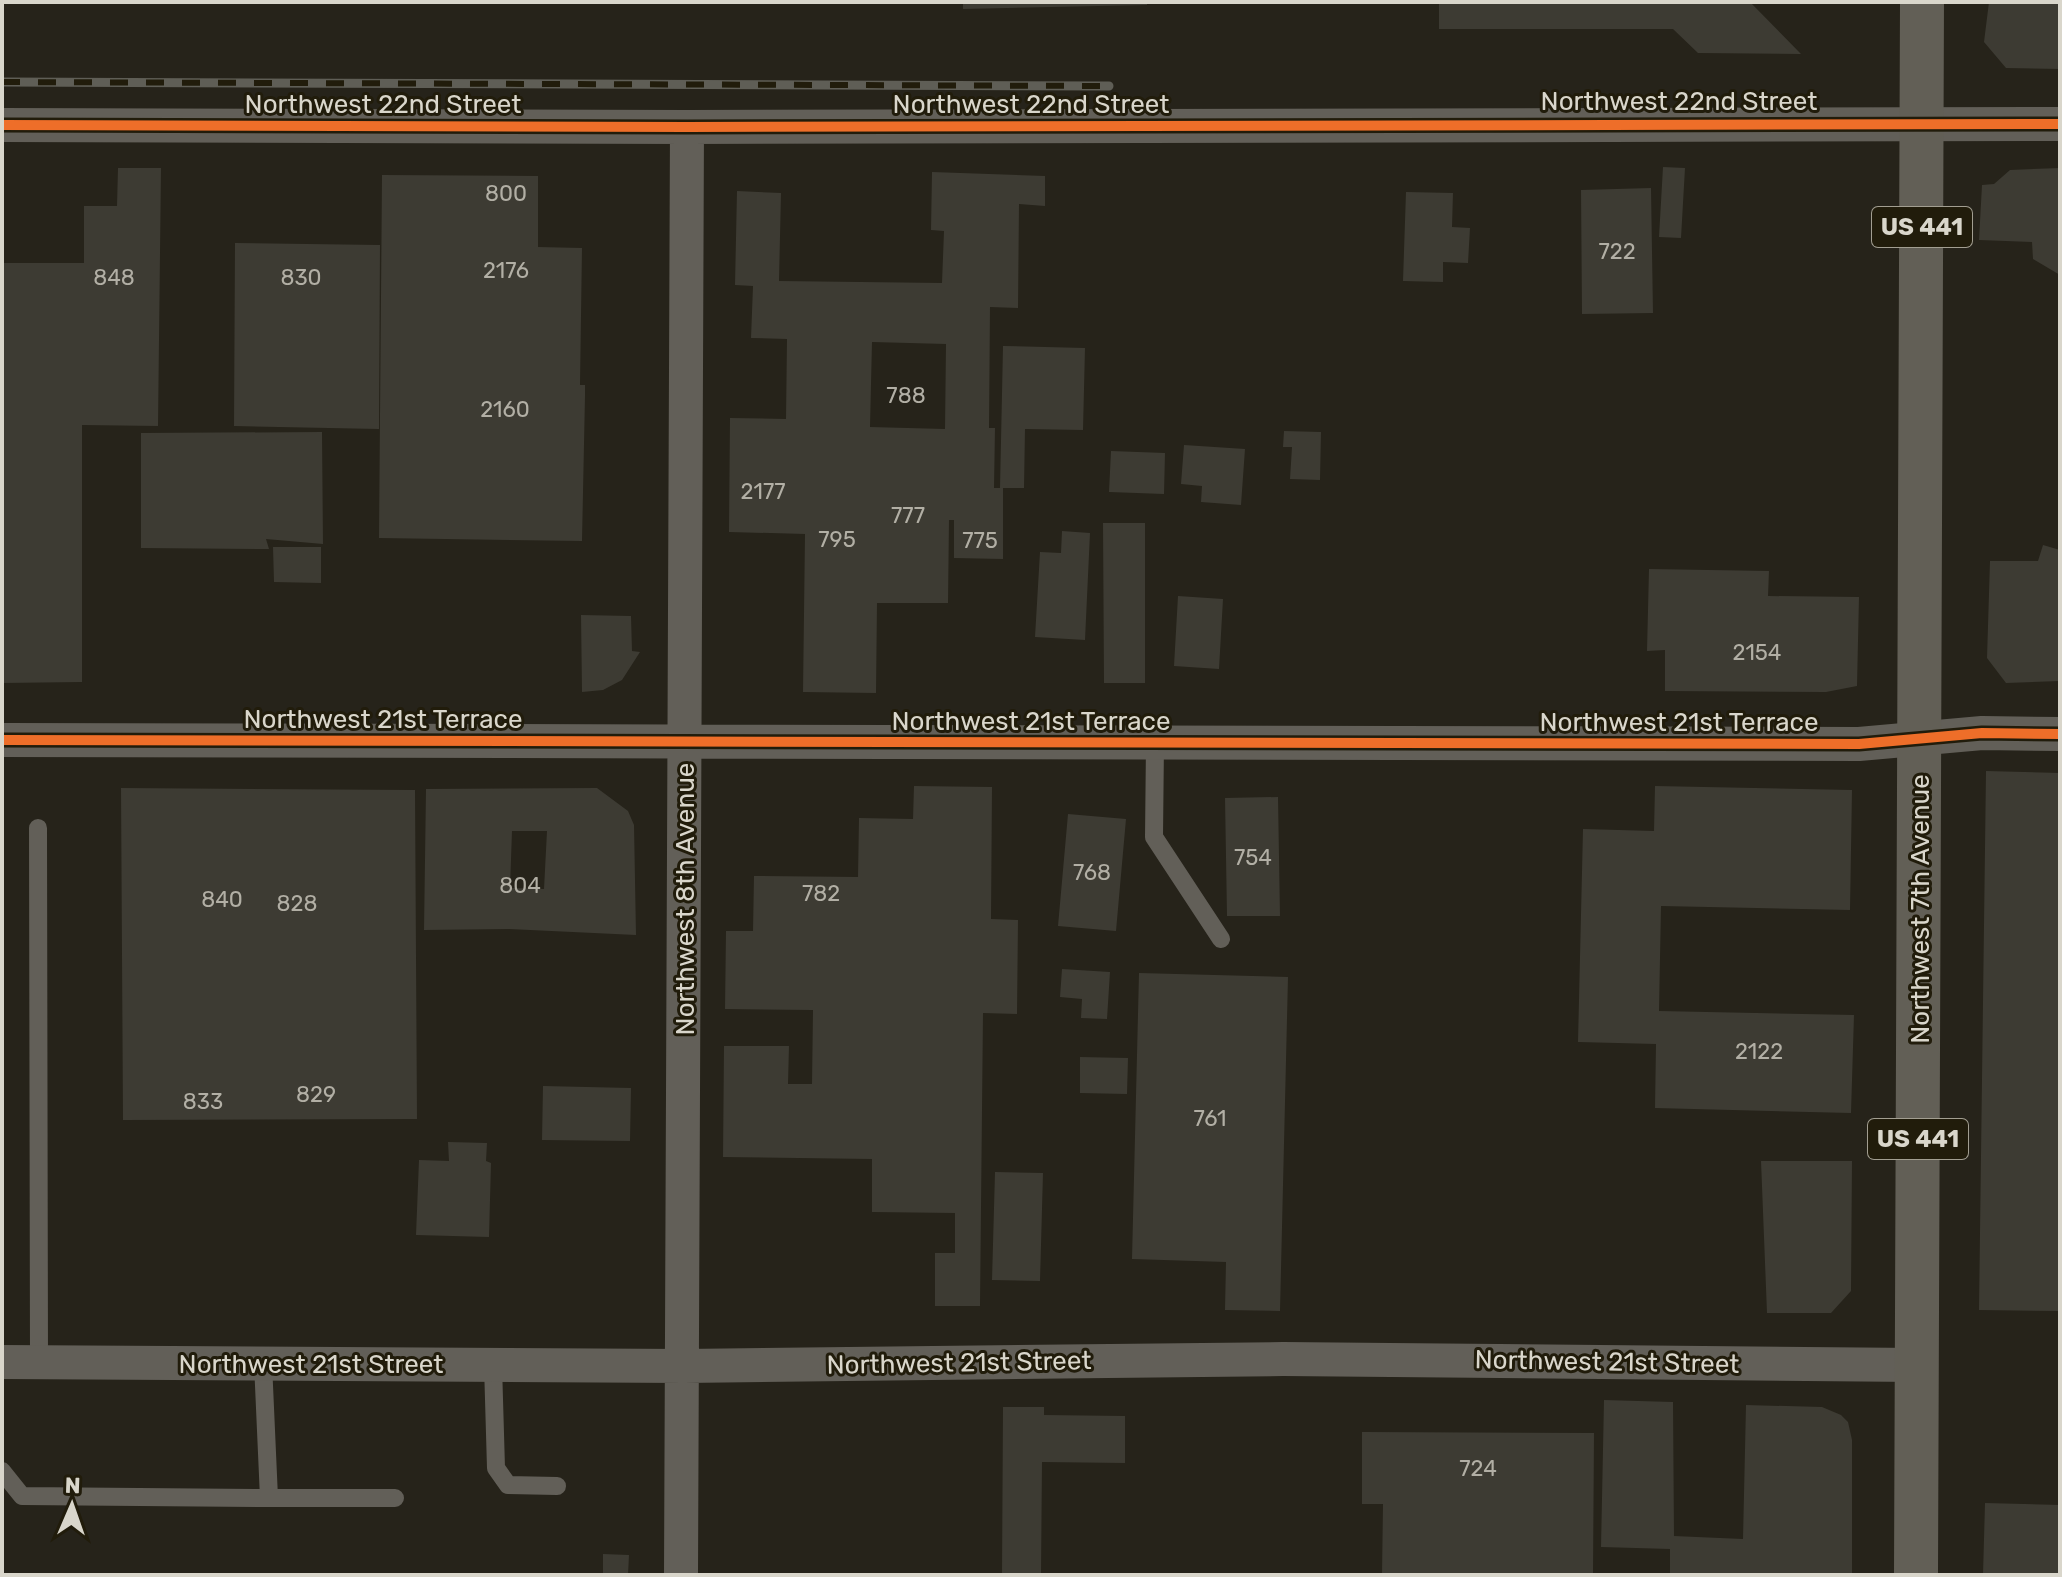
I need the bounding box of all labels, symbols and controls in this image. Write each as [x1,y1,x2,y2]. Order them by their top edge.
street label: Northwest 22nd Street [1541,86,1817,117]
street label: Northwest 22nd Street [245,89,521,120]
street label: Northwest 22nd Street [893,89,1169,120]
house number: 800 [485,180,527,207]
road number: US 441 [1872,207,1972,247]
house number: 722 [1598,238,1636,265]
house number: 2176 [483,257,529,284]
house number: 848 [93,264,135,291]
house number: 830 [280,264,322,291]
house number: 788 [886,382,926,409]
house number: 2160 [480,396,530,423]
house number: 2177 [741,478,785,505]
house number: 777 [891,502,925,529]
house number: 795 [818,526,856,553]
house number: 775 [962,527,998,554]
house number: 2154 [1732,639,1782,666]
street label: Northwest 21st Terrace [244,704,522,735]
street label: Northwest 21st Terrace [892,706,1170,737]
street label: Northwest 21st Terrace [1540,707,1818,738]
street label: Northwest 8th Avenue [670,763,701,1035]
street label: Northwest 7th Avenue [1905,774,1936,1044]
house number: 754 [1234,844,1272,871]
house number: 768 [1073,859,1111,886]
house number: 804 [499,872,541,899]
house number: 782 [802,880,840,907]
house number: 840 [201,886,243,913]
house number: 828 [277,890,317,917]
house number: 2122 [1735,1038,1783,1065]
house number: 829 [296,1081,336,1108]
house number: 833 [183,1088,223,1115]
house number: 761 [1194,1105,1226,1132]
road number: US 441 [1868,1119,1968,1159]
street label: Northwest 21st Street [1474,1344,1740,1380]
street label: Northwest 21st Street [826,1345,1092,1381]
street label: Northwest 21st Street [179,1349,443,1380]
house number: 724 [1459,1455,1497,1482]
north arrow [32,1465,112,1545]
text: N [64,1472,81,1499]

